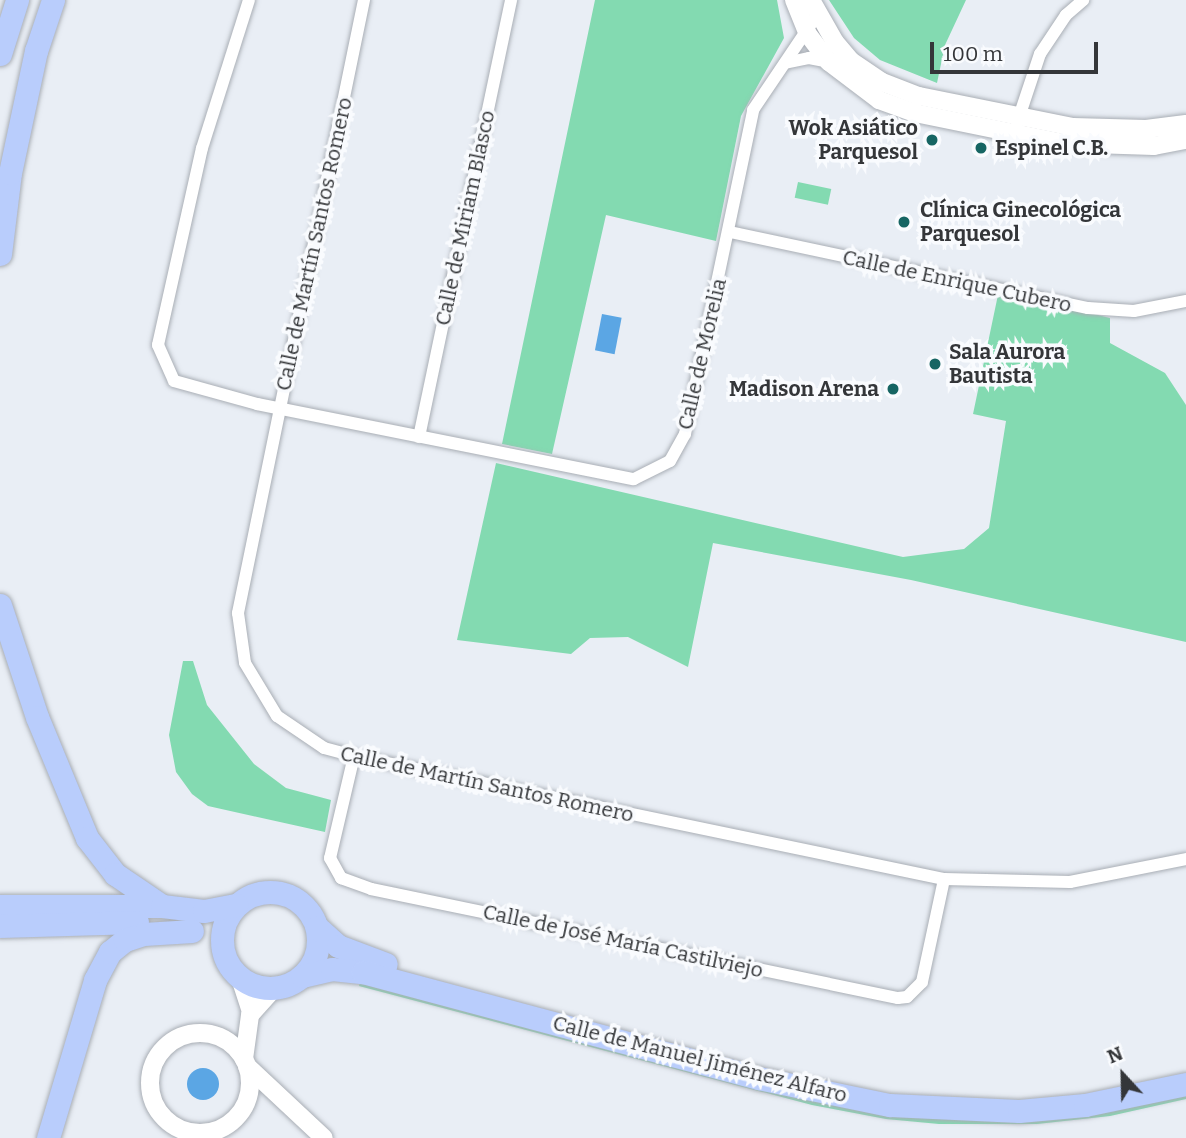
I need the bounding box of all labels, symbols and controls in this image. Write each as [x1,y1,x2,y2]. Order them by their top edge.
scale bar [934,28,1102,72]
text: 100 m [943,41,1003,67]
street label: Calle de Martín Santos Romero [271,95,357,393]
street label: Calle de Miriam Blasco [430,108,500,328]
place label: Wok Asiático Parquesol [789,115,918,165]
marker: Wok Asiático Parquesol [924,132,940,148]
place label: Espinel C.B. [995,135,1108,161]
marker: Espinel C.B. [973,140,989,156]
place label: Clínica Ginecológica Parquesol [920,197,1121,247]
marker: Clínica Ginecológica Parquesol [894,212,914,232]
street label: Calle de Enrique Cubero [840,244,1074,318]
street label: Calle de Morelia [672,276,732,432]
place label: Sala Aurora Bautista [949,339,1065,389]
marker: Sala Aurora Bautista [927,356,943,372]
place label: Madison Arena [729,376,879,402]
marker: Madison Arena [885,381,901,397]
street label: Calle de Martín Santos Romero [338,741,636,827]
street label: Calle de José María Castilviejo [481,899,765,983]
street label: Calle de Manuel Jiménez Alfaro [550,1010,850,1108]
north arrow [1088,1040,1158,1110]
text: N [1104,1042,1126,1068]

